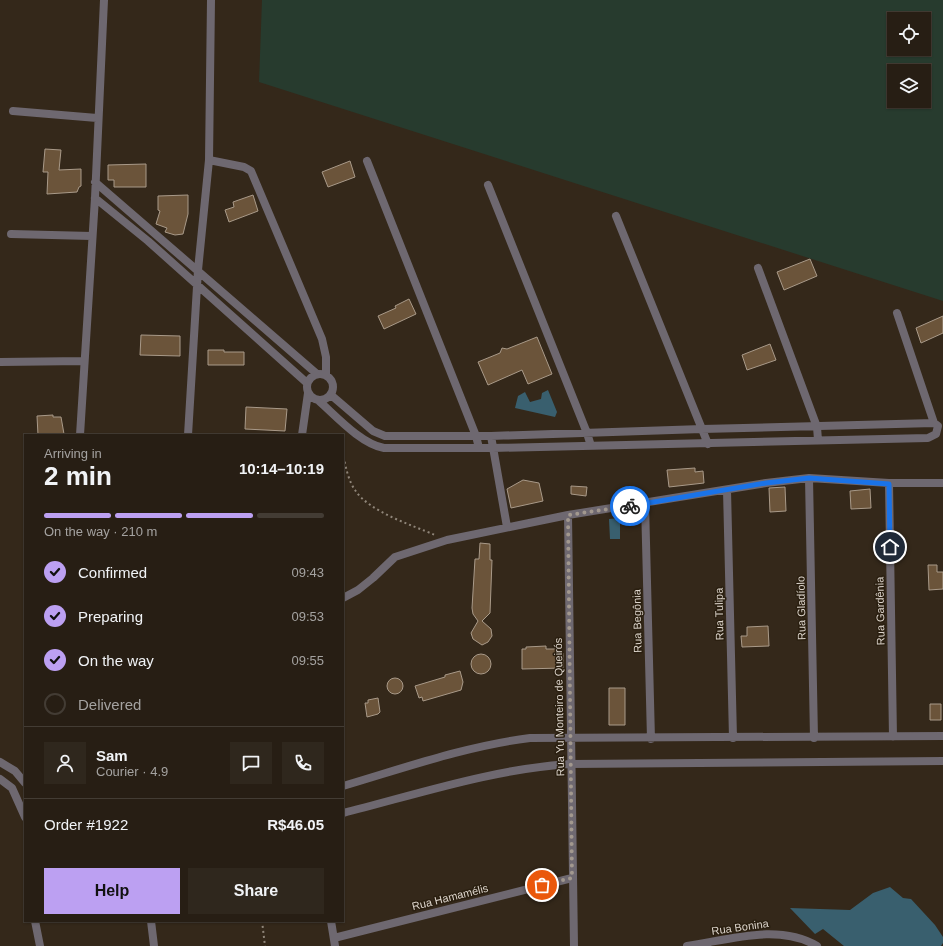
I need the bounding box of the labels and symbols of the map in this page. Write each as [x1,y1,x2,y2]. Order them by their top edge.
courier [610,486,650,526]
pin [873,530,907,564]
street label: Rua Gladíolo [794,576,808,640]
street label: Rua Gardênia [873,576,887,645]
street label: Rua Tulipa [713,587,725,640]
street label: Rua Begônia [630,588,644,653]
street label: Rua Yu Monteiro de Queirós [552,637,566,776]
pin [525,868,559,902]
street label: Rua Hamamélis [411,882,490,912]
street label: Rua Bonina [711,917,770,937]

